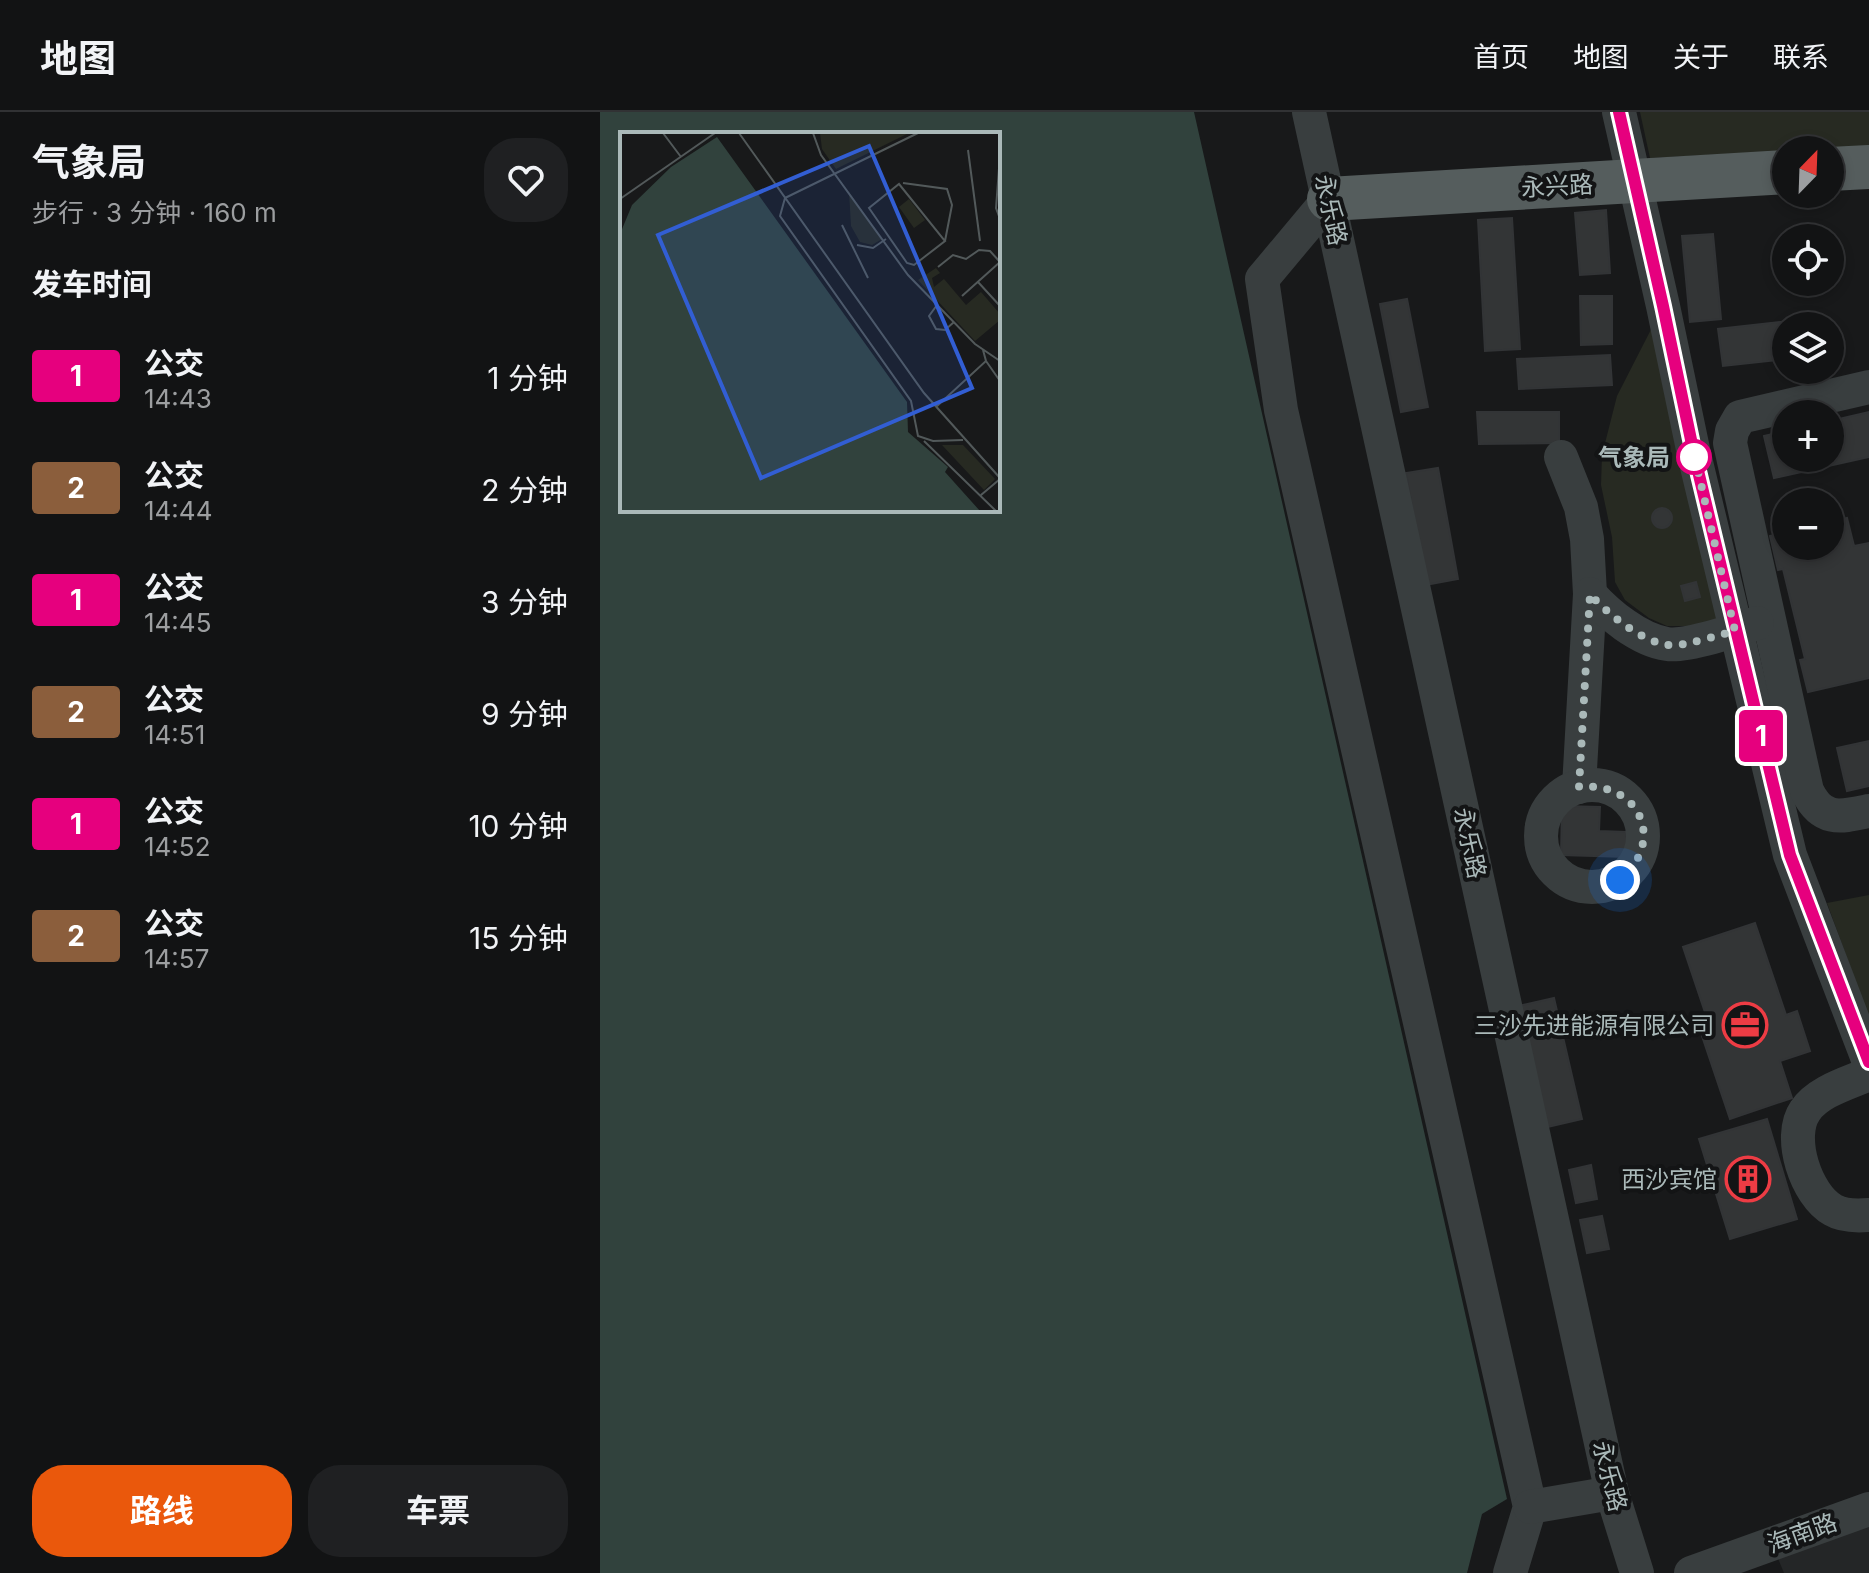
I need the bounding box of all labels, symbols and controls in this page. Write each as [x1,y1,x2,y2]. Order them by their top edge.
text: 地图 [40,35,116,81]
text: 首页 [1473,40,1529,74]
text: 地图 [1573,40,1629,74]
text: 关于 [1673,40,1729,74]
text: 联系 [1773,40,1829,74]
inset map [620,132,1000,512]
north arrow [1772,136,1844,208]
map controls [1772,136,1844,560]
button: heart [484,138,568,222]
text: 气象局 [32,139,146,185]
street label: 永兴路 [1520,170,1594,202]
street label: 永乐路 [1309,172,1353,248]
text: 步行 · 3 分钟 · 160 m [32,197,277,228]
button: locate [1772,224,1844,296]
text: 发车时间 [32,266,152,302]
button: layers [1772,312,1844,384]
text: 公交 [144,345,204,381]
text: 1 [70,359,82,393]
text: 1 分钟 [487,360,568,396]
text: 14:43 [144,383,212,414]
button: + [1772,400,1844,472]
marker: 气象局 [1677,440,1711,474]
place label: 气象局 [1598,443,1670,472]
text: 公交 [144,457,204,493]
text: 2 [67,471,85,505]
text: 2 分钟 [481,472,568,508]
button: − [1772,488,1844,560]
text: 14:44 [144,495,212,526]
text: 公交 [144,569,204,605]
text: 1 [70,583,82,617]
text: 3 分钟 [481,584,568,620]
text: 14:45 [144,607,211,638]
text: 公交 [144,681,204,717]
text: 2 [67,695,85,729]
text: 9 分钟 [481,696,568,732]
line badge: 1 [1735,710,1787,762]
text: 14:51 [144,719,205,750]
text: 1 [1755,719,1767,753]
text: 公交 [144,793,204,829]
street label: 永乐路 [1448,805,1492,881]
text: 1 [70,807,82,841]
text: 10 分钟 [468,808,568,844]
text: 14:52 [144,831,211,862]
your location [1600,860,1640,900]
text: 公交 [144,905,204,941]
text: 2 [67,919,85,953]
text: 15 分钟 [469,920,568,956]
text: 14:57 [144,943,209,974]
office icon: 三沙先进能源有限公司 [1721,1001,1769,1049]
place label: 三沙先进能源有限公司 [1474,1011,1714,1040]
building icon: 西沙宾馆 [1724,1155,1772,1203]
place label: 西沙宾馆 [1621,1165,1717,1194]
street label: 永乐路 [1587,1438,1633,1514]
button: 路线 [32,1465,292,1557]
button: 车票 [308,1465,568,1557]
street label: 海南路 [1763,1507,1841,1559]

